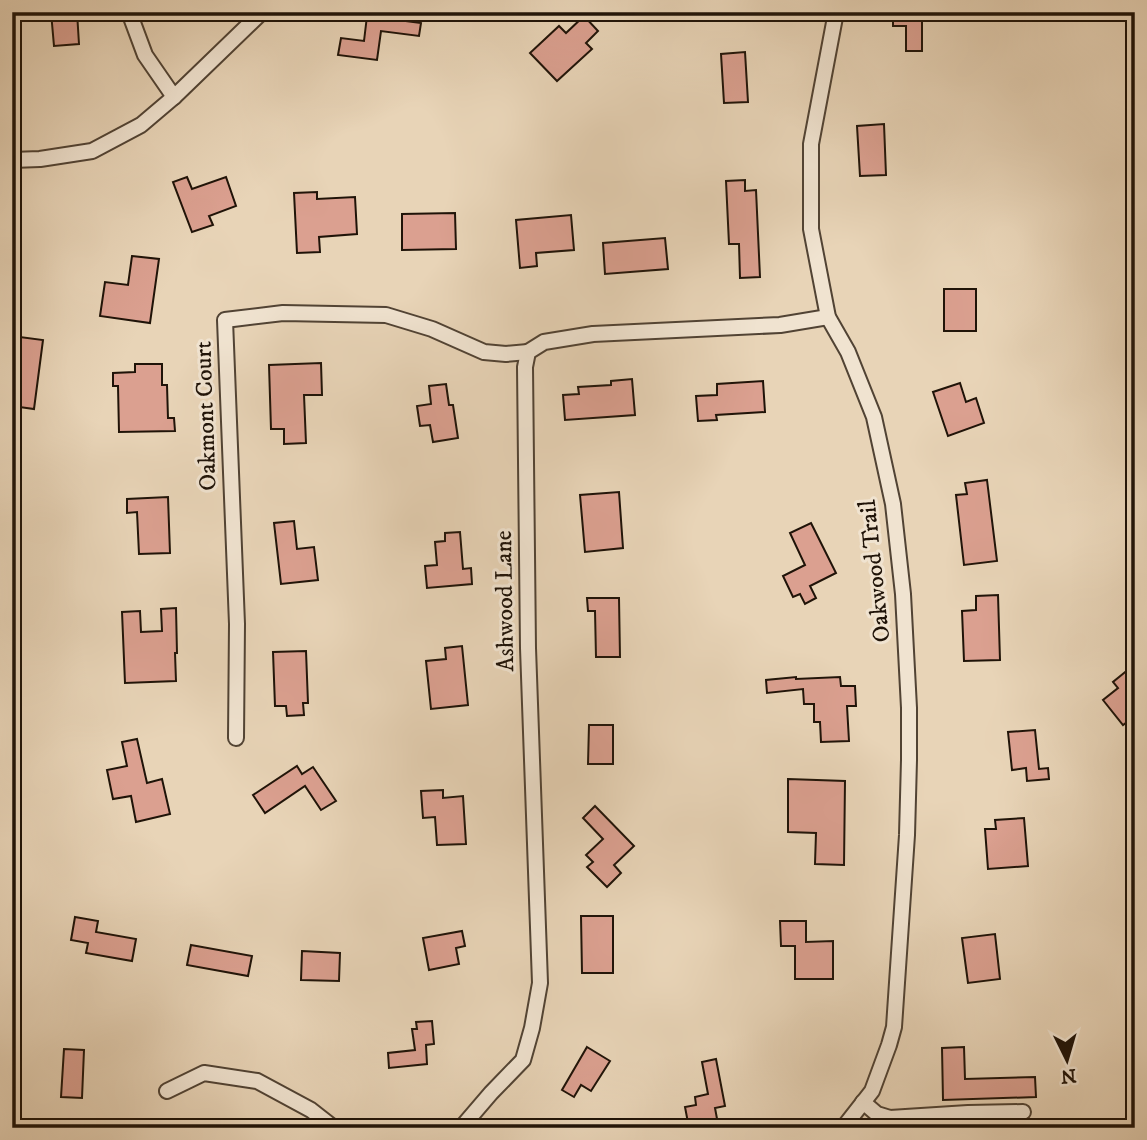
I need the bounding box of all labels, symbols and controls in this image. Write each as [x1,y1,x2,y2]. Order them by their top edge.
street label: Oakmont Court [188,340,224,491]
street label: Oakwood Trail [853,497,897,644]
street label: Ashwood Lane [489,530,521,672]
north arrow [1032,1024,1102,1094]
text: N [1059,1063,1077,1088]

